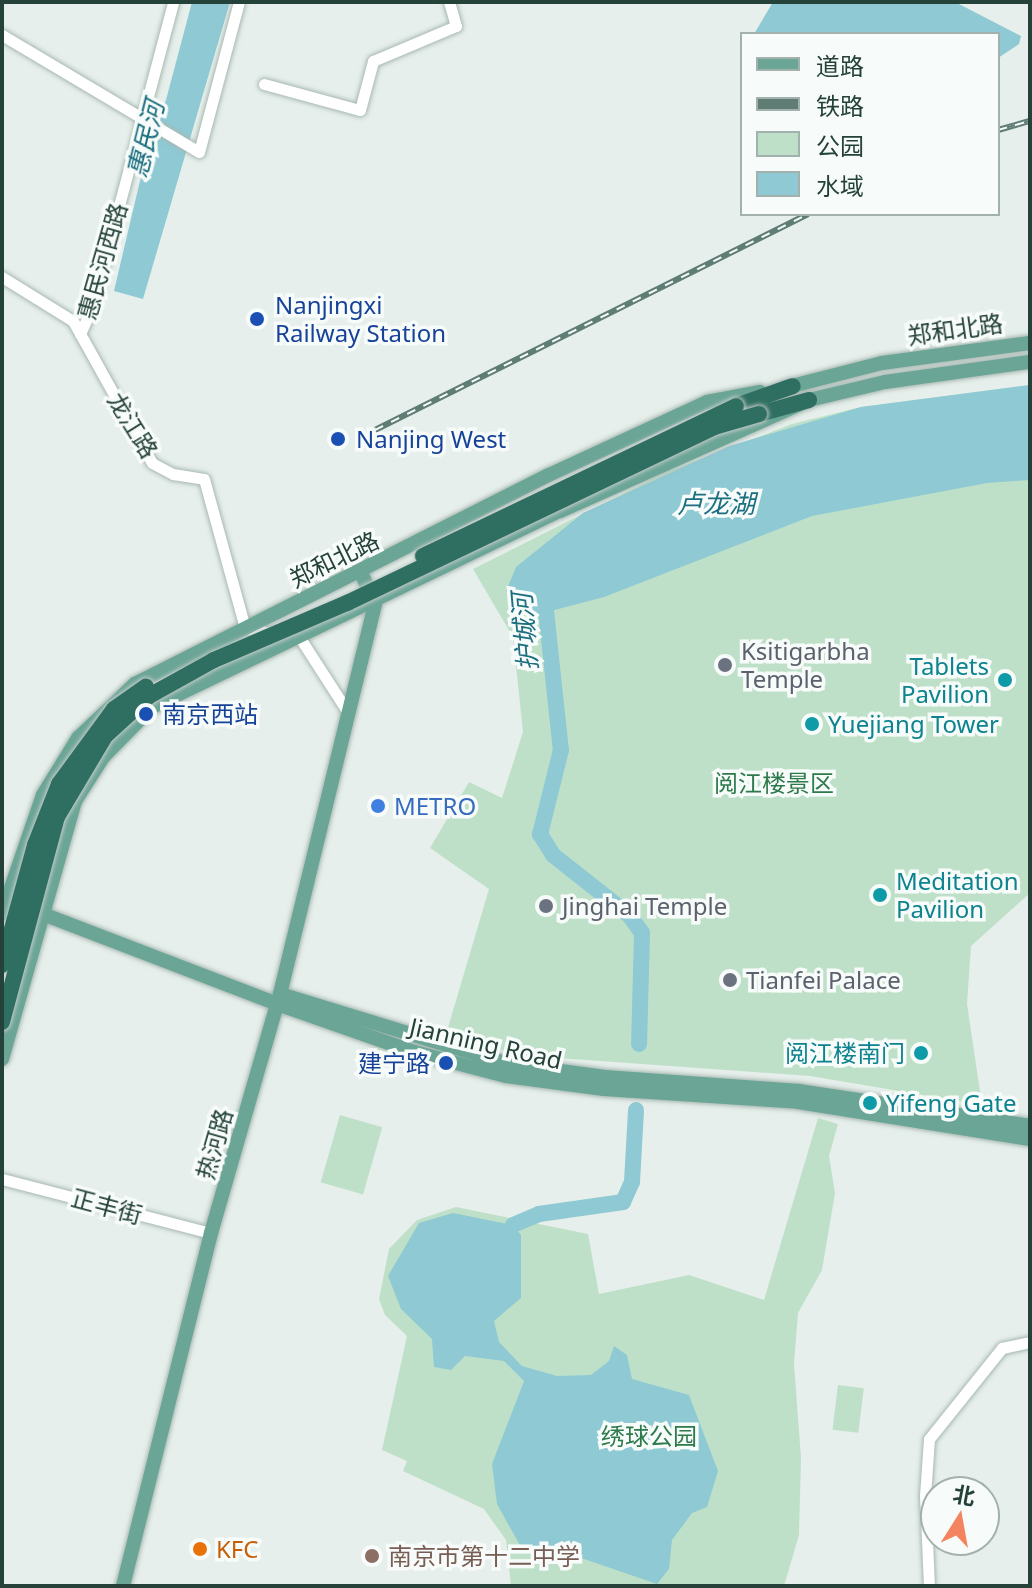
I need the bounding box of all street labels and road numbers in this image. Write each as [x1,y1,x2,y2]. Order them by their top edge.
street label: 惠民河西路 [72,199,132,323]
street label: 郑和北路 [905,308,1005,350]
street label: 龙江路 [102,387,164,463]
street label: 郑和北路 [285,525,383,593]
street label: Jianning Road [407,1011,565,1075]
street label: 热河路 [190,1105,238,1183]
street label: 正丰街 [68,1183,146,1229]

